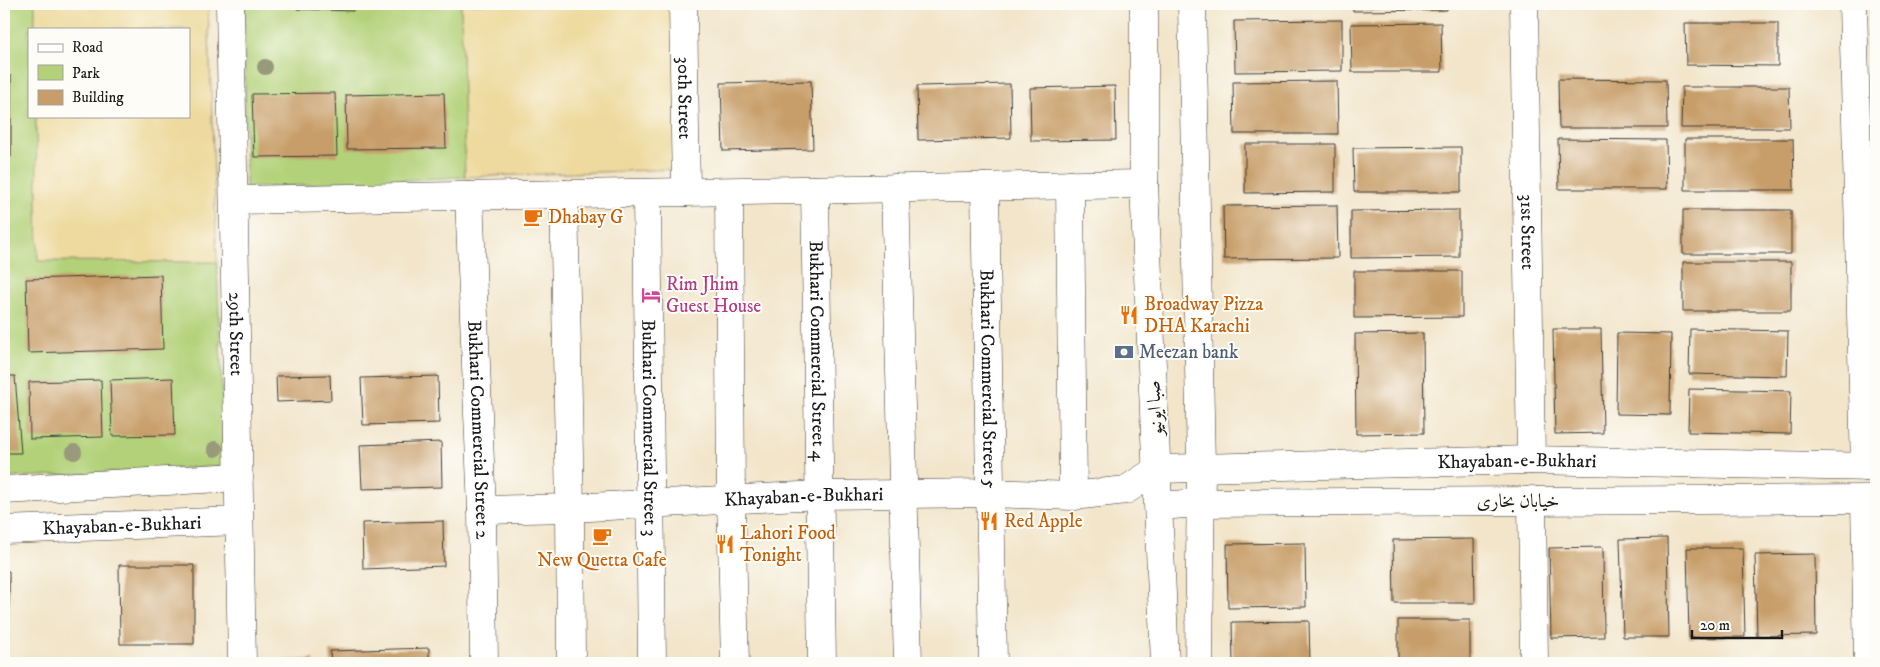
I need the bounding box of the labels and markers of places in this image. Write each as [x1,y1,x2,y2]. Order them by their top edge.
cafe icon: Dhabay G [522,206,544,228]
place label: Dhabay G [548,206,623,229]
place label: Rim Jhim Guest House [666,273,761,318]
hotel icon: Rim Jhim Guest House [640,284,662,306]
place label: Broadway Pizza DHA Karachi [1144,293,1263,338]
restaurant icon: Broadway Pizza DHA Karachi [1118,304,1140,326]
bank icon: Meezan bank [1113,341,1135,363]
place label: Meezan bank [1139,341,1239,364]
restaurant icon: Red Apple [978,510,1000,532]
place label: Red Apple [1004,510,1083,533]
place label: Lahori Food Tonight [740,522,836,567]
cafe icon: New Quetta Cafe [591,525,613,547]
restaurant icon: Lahori Food Tonight [714,533,736,555]
place label: New Quetta Cafe [537,549,667,572]

